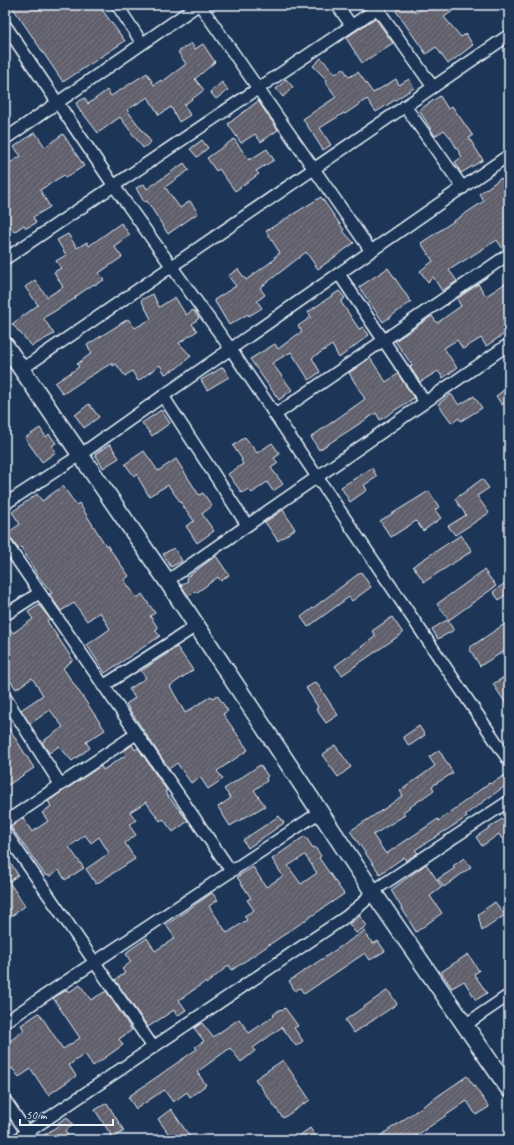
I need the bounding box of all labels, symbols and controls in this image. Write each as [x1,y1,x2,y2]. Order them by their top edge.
scale bar [20,1101,113,1127]
text: 50 m [26,1107,48,1123]

